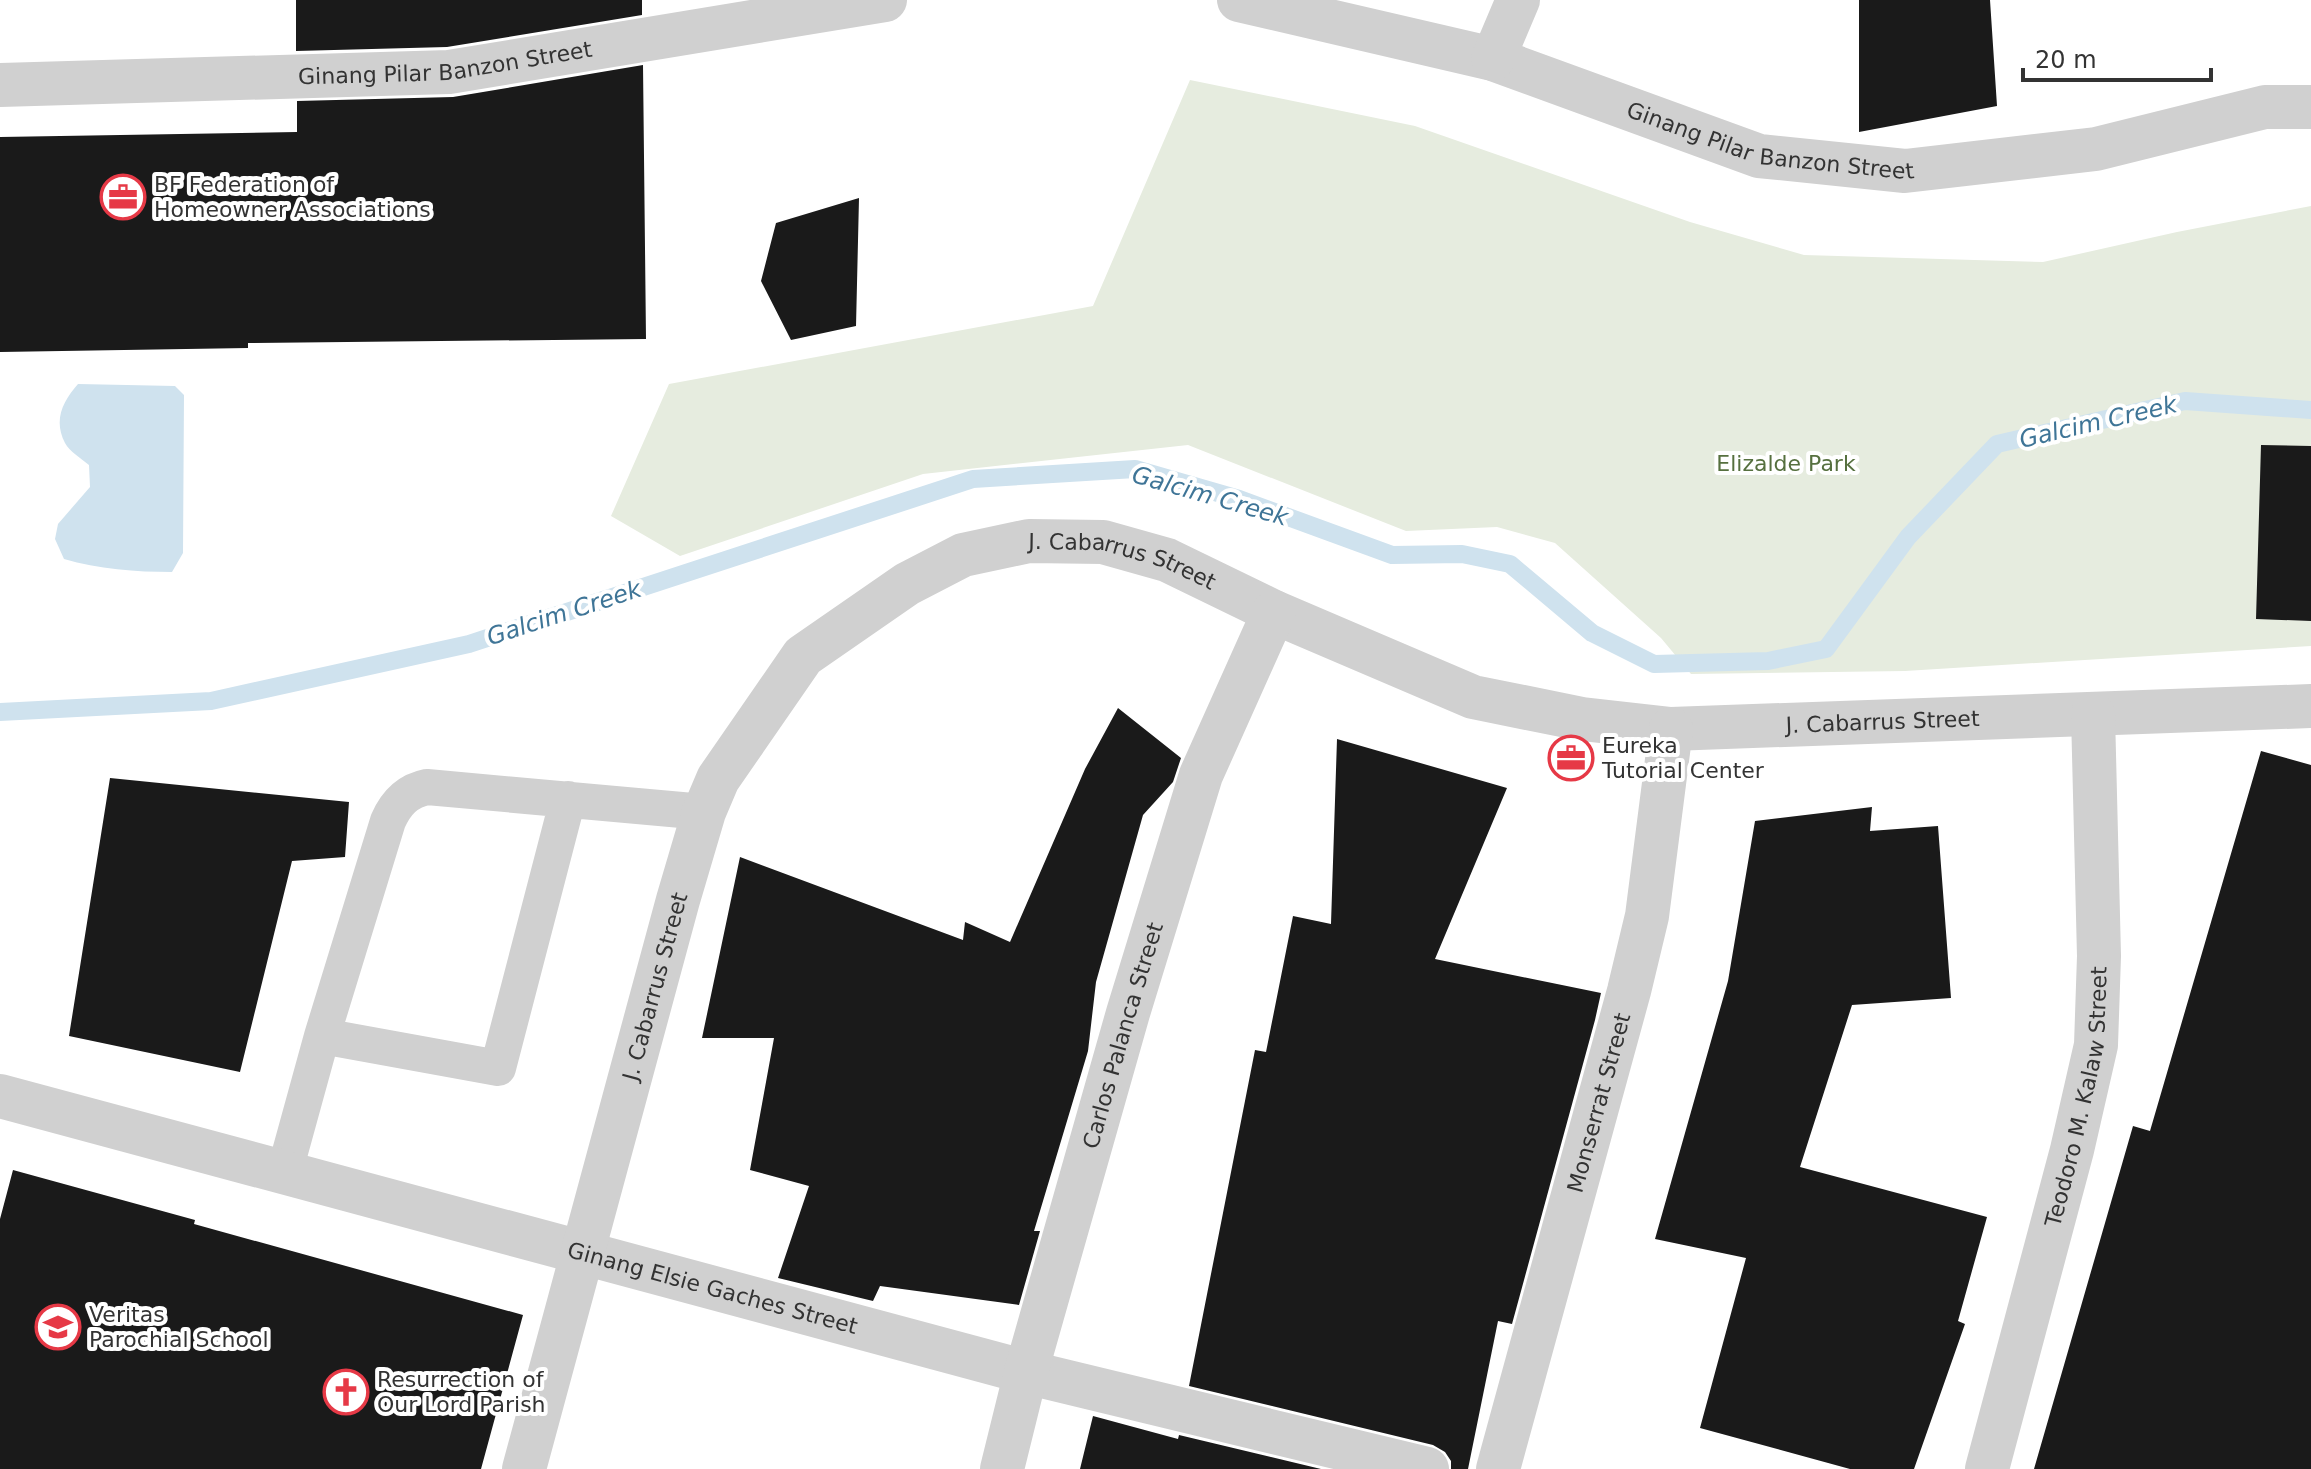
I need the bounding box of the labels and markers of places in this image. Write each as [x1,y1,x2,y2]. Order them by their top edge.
place label: BF Federation of Homeowner Associations [154,172,431,222]
office icon: BF Federation of Homeowner Associations [99,173,147,221]
place label: Eureka Tutorial Center [1601,733,1765,783]
office icon: Eureka Tutorial Center [1547,734,1595,782]
place label: Veritas Parochial School [89,1302,269,1352]
school or university icon: Veritas Parochial School [34,1303,82,1351]
place label: Resurrection of Our Lord Parish [377,1367,546,1417]
church icon: Resurrection of Our Lord Parish [322,1368,370,1416]

